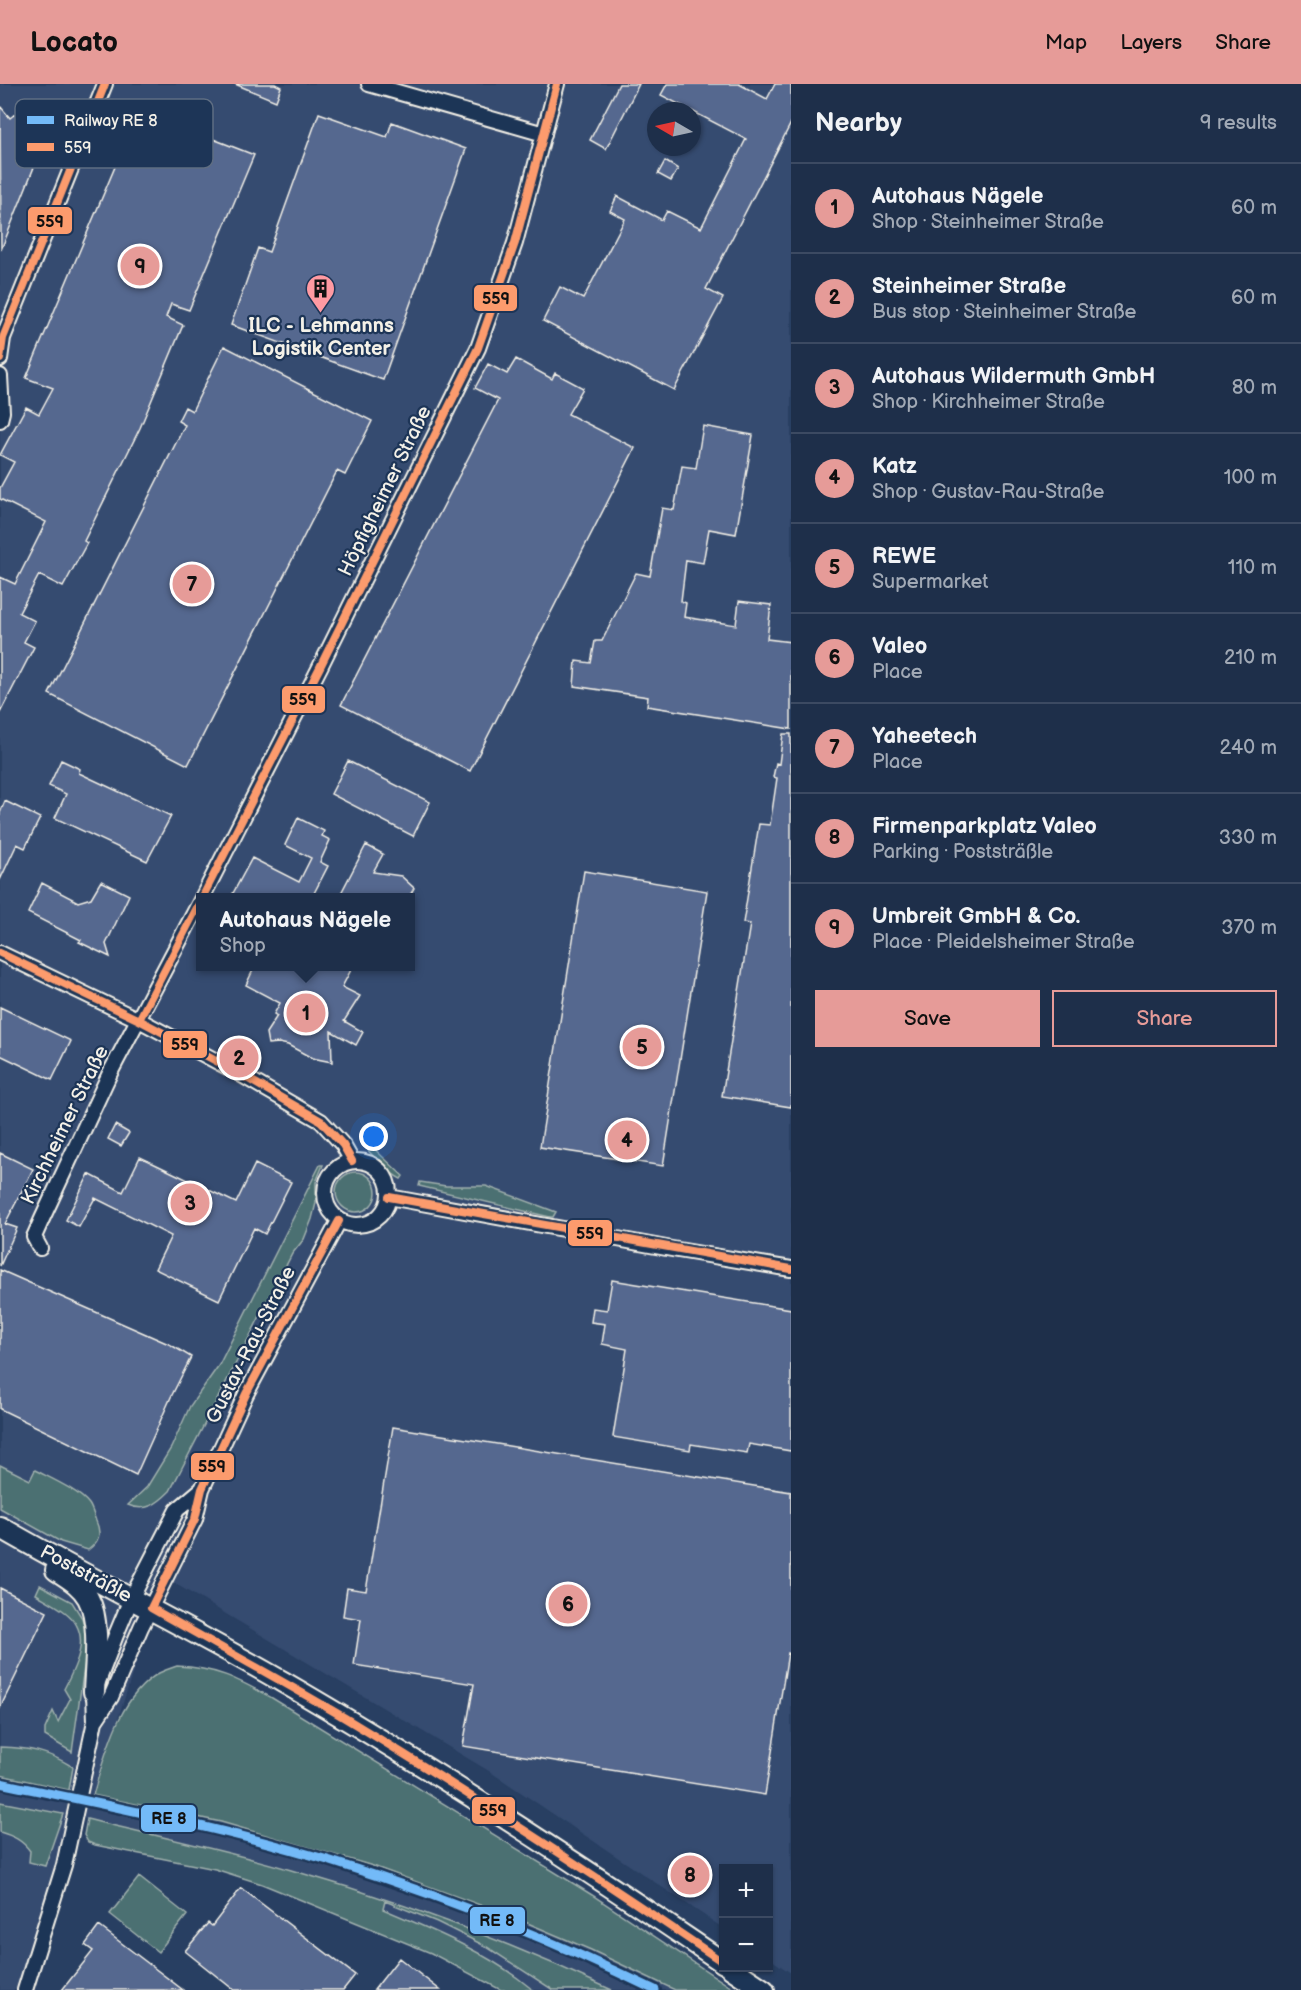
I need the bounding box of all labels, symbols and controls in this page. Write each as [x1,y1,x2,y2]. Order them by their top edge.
text: Locato [30,26,118,59]
text: Map [1045,30,1087,55]
text: Layers [1120,30,1182,55]
text: Share [1215,30,1271,55]
legend [15,99,213,168]
north arrow [647,102,701,156]
text: Nearby [815,108,902,139]
text: 9 results [1200,111,1277,135]
text: Railway RE 8 [64,112,158,131]
text: 559 [64,139,92,158]
text: Autohaus Nägele [872,183,1043,210]
text: 1 [830,196,839,220]
text: 60 m [1231,196,1277,220]
line badge: 559 [27,206,73,235]
text: Shop · Steinheimer Straße [872,210,1104,234]
text: 559 [36,213,64,232]
pin: 9 [120,244,160,288]
building icon: ILC - Lehmanns Logistik Center [305,272,337,314]
text: Steinheimer Straße [872,273,1066,300]
line badge: 559 [473,284,518,312]
text: 2 [829,286,840,310]
text: 60 m [1231,286,1277,310]
text: 559 [482,290,510,309]
text: Bus stop · Steinheimer Straße [872,300,1136,324]
place label: ILC - Lehmanns Logistik Center [248,314,394,361]
text: Autohaus Wildermuth GmbH [872,363,1155,390]
text: 3 [829,376,840,400]
text: 80 m [1232,376,1277,400]
text: Shop · Kirchheimer Straße [872,390,1105,414]
street label: Höpfigheimer Straße [333,402,437,580]
text: Katz [872,453,917,480]
text: 4 [829,466,840,490]
text: 100 m [1224,466,1277,490]
text: Shop · Gustav-Rau-Straße [872,480,1104,504]
text: REWE [872,543,936,570]
text: 5 [829,556,840,580]
text: 110 m [1228,556,1277,580]
pin: 7 [172,562,212,606]
text: Supermarket [872,570,988,594]
text: Valeo [872,633,927,660]
text: 6 [828,646,841,670]
text: 210 m [1224,646,1277,670]
text: Place [872,660,923,684]
line badge: 559 [281,685,326,714]
text: 559 [289,691,317,710]
text: Yaheetech [872,723,977,750]
text: 7 [829,736,840,760]
text: 240 m [1220,736,1277,760]
text: Place [872,750,923,774]
text: Firmenparkplatz Valeo [872,813,1097,840]
text: 8 [828,826,841,850]
text: 330 m [1219,826,1277,850]
text: Parking · Poststräßle [872,840,1053,864]
popup [196,893,415,971]
text: Umbreit GmbH & Co. [872,903,1080,930]
text: Autohaus Nägele [220,907,391,934]
text: 9 [829,916,840,940]
text: 370 m [1221,916,1277,940]
text: Place · Pleidelsheimer Straße [872,930,1135,954]
text: Shop [220,934,266,958]
pin: 1 [286,990,326,1036]
button: Save [815,990,1040,1047]
button: Share [1052,990,1277,1047]
pin: 5 [622,1024,662,1070]
line badge: 559 [162,1030,208,1059]
text: 559 [171,1036,199,1055]
pin: 2 [220,1036,258,1080]
street label: Kirchheimer Straße [16,1042,114,1208]
pin: 4 [608,1118,646,1162]
your location [359,1122,388,1151]
pin: 3 [170,1180,210,1226]
line badge: 559 [567,1219,613,1247]
text: 559 [576,1225,604,1244]
street label: Gustav-Rau-Straße [201,1262,301,1428]
line badge: 559 [190,1452,235,1481]
text: 559 [198,1458,226,1477]
street label: Poststräßle [36,1540,136,1608]
pin: 6 [548,1582,588,1627]
line badge: 559 [471,1796,516,1825]
text: 559 [479,1802,507,1821]
line badge: RE 8 [140,1804,197,1833]
text: RE 8 [151,1810,187,1829]
pin: 8 [670,1852,710,1898]
map controls [719,1864,773,1972]
button: + [719,1864,773,1918]
line badge: RE 8 [469,1906,526,1935]
text: RE 8 [479,1912,515,1931]
button: − [719,1918,773,1972]

